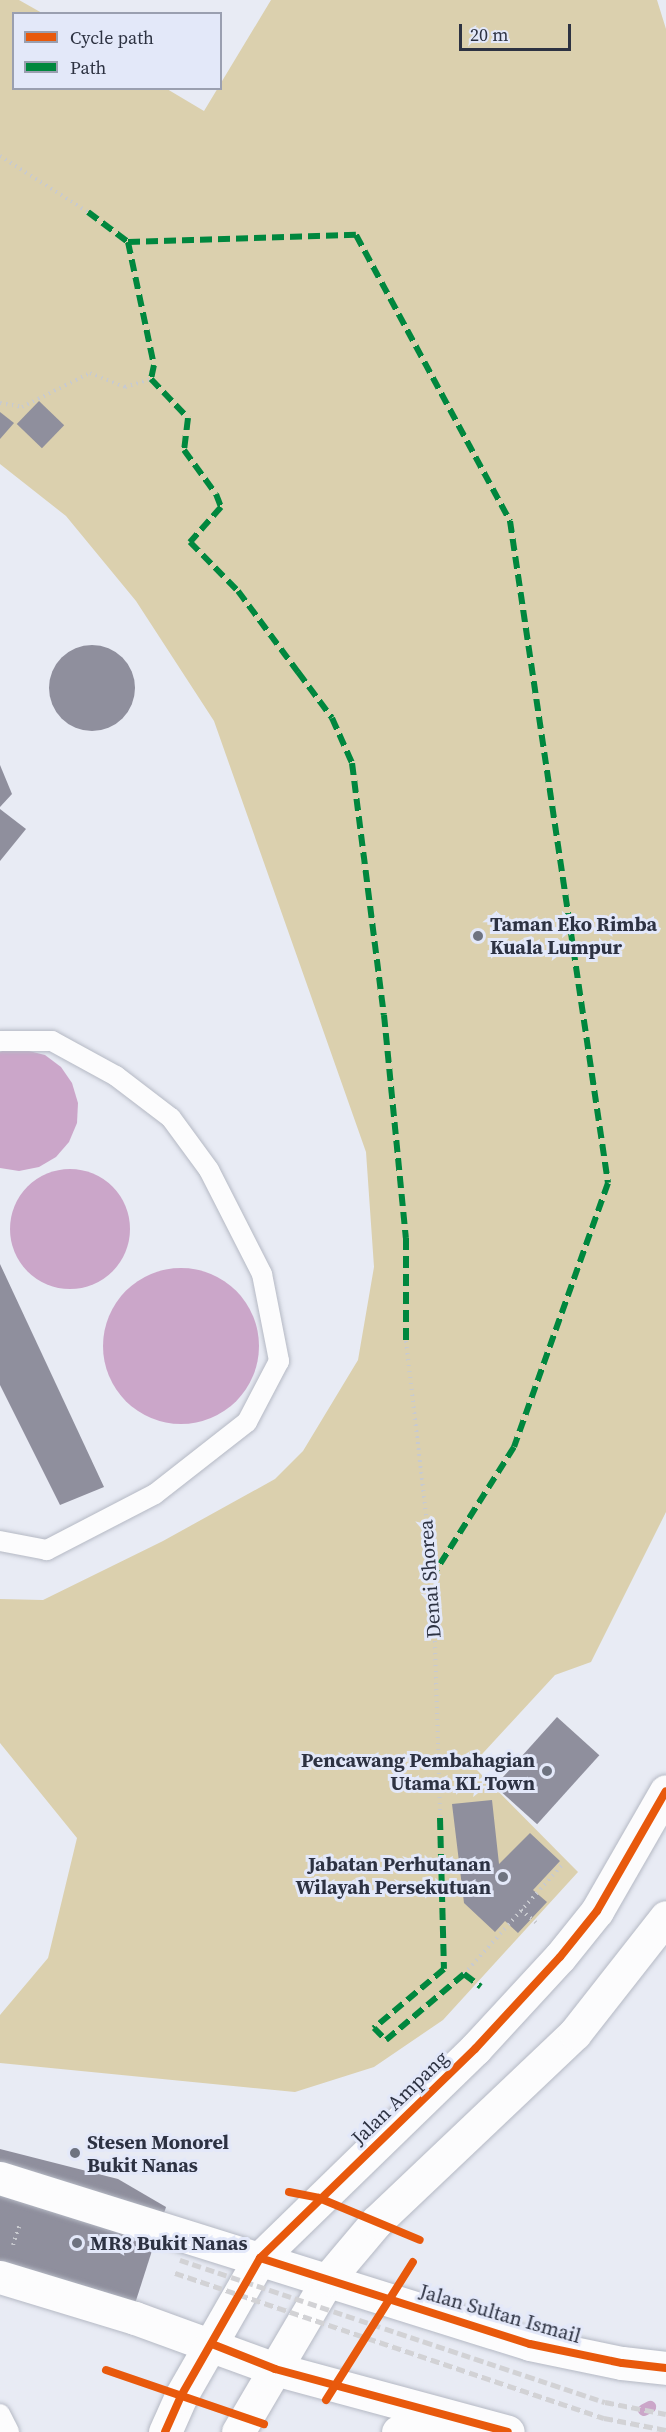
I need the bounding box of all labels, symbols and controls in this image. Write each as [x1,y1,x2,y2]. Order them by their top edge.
legend [12,12,222,90]
scale bar [462,12,574,50]
text: 20 m [470,22,508,47]
text: Cycle path [70,25,154,50]
text: Path [70,55,106,80]
place label: Taman Eko Rimba Kuala Lumpur [490,912,657,959]
marker: Taman Eko Rimba Kuala Lumpur [471,929,485,943]
street label: Denai Shorea [414,1519,446,1639]
place label: Pencawang Pembahagian Utama KL Town [301,1748,535,1795]
marker: Pencawang Pembahagian Utama KL Town [540,1764,554,1778]
place label: Jabatan Perhutanan Wilayah Persekutuan [295,1853,491,1900]
marker: Jabatan Perhutanan Wilayah Persekutuan [496,1870,510,1884]
street label: Jalan Ampang [347,2046,453,2150]
place label: Stesen Monorel Bukit Nanas [87,2130,229,2177]
marker: Stesen Monorel Bukit Nanas [68,2146,82,2160]
place label: MR8 Bukit Nanas [90,2231,248,2255]
marker: MR8 Bukit Nanas [68,2234,86,2252]
street label: Jalan Sultan Ismail [417,2280,583,2348]

